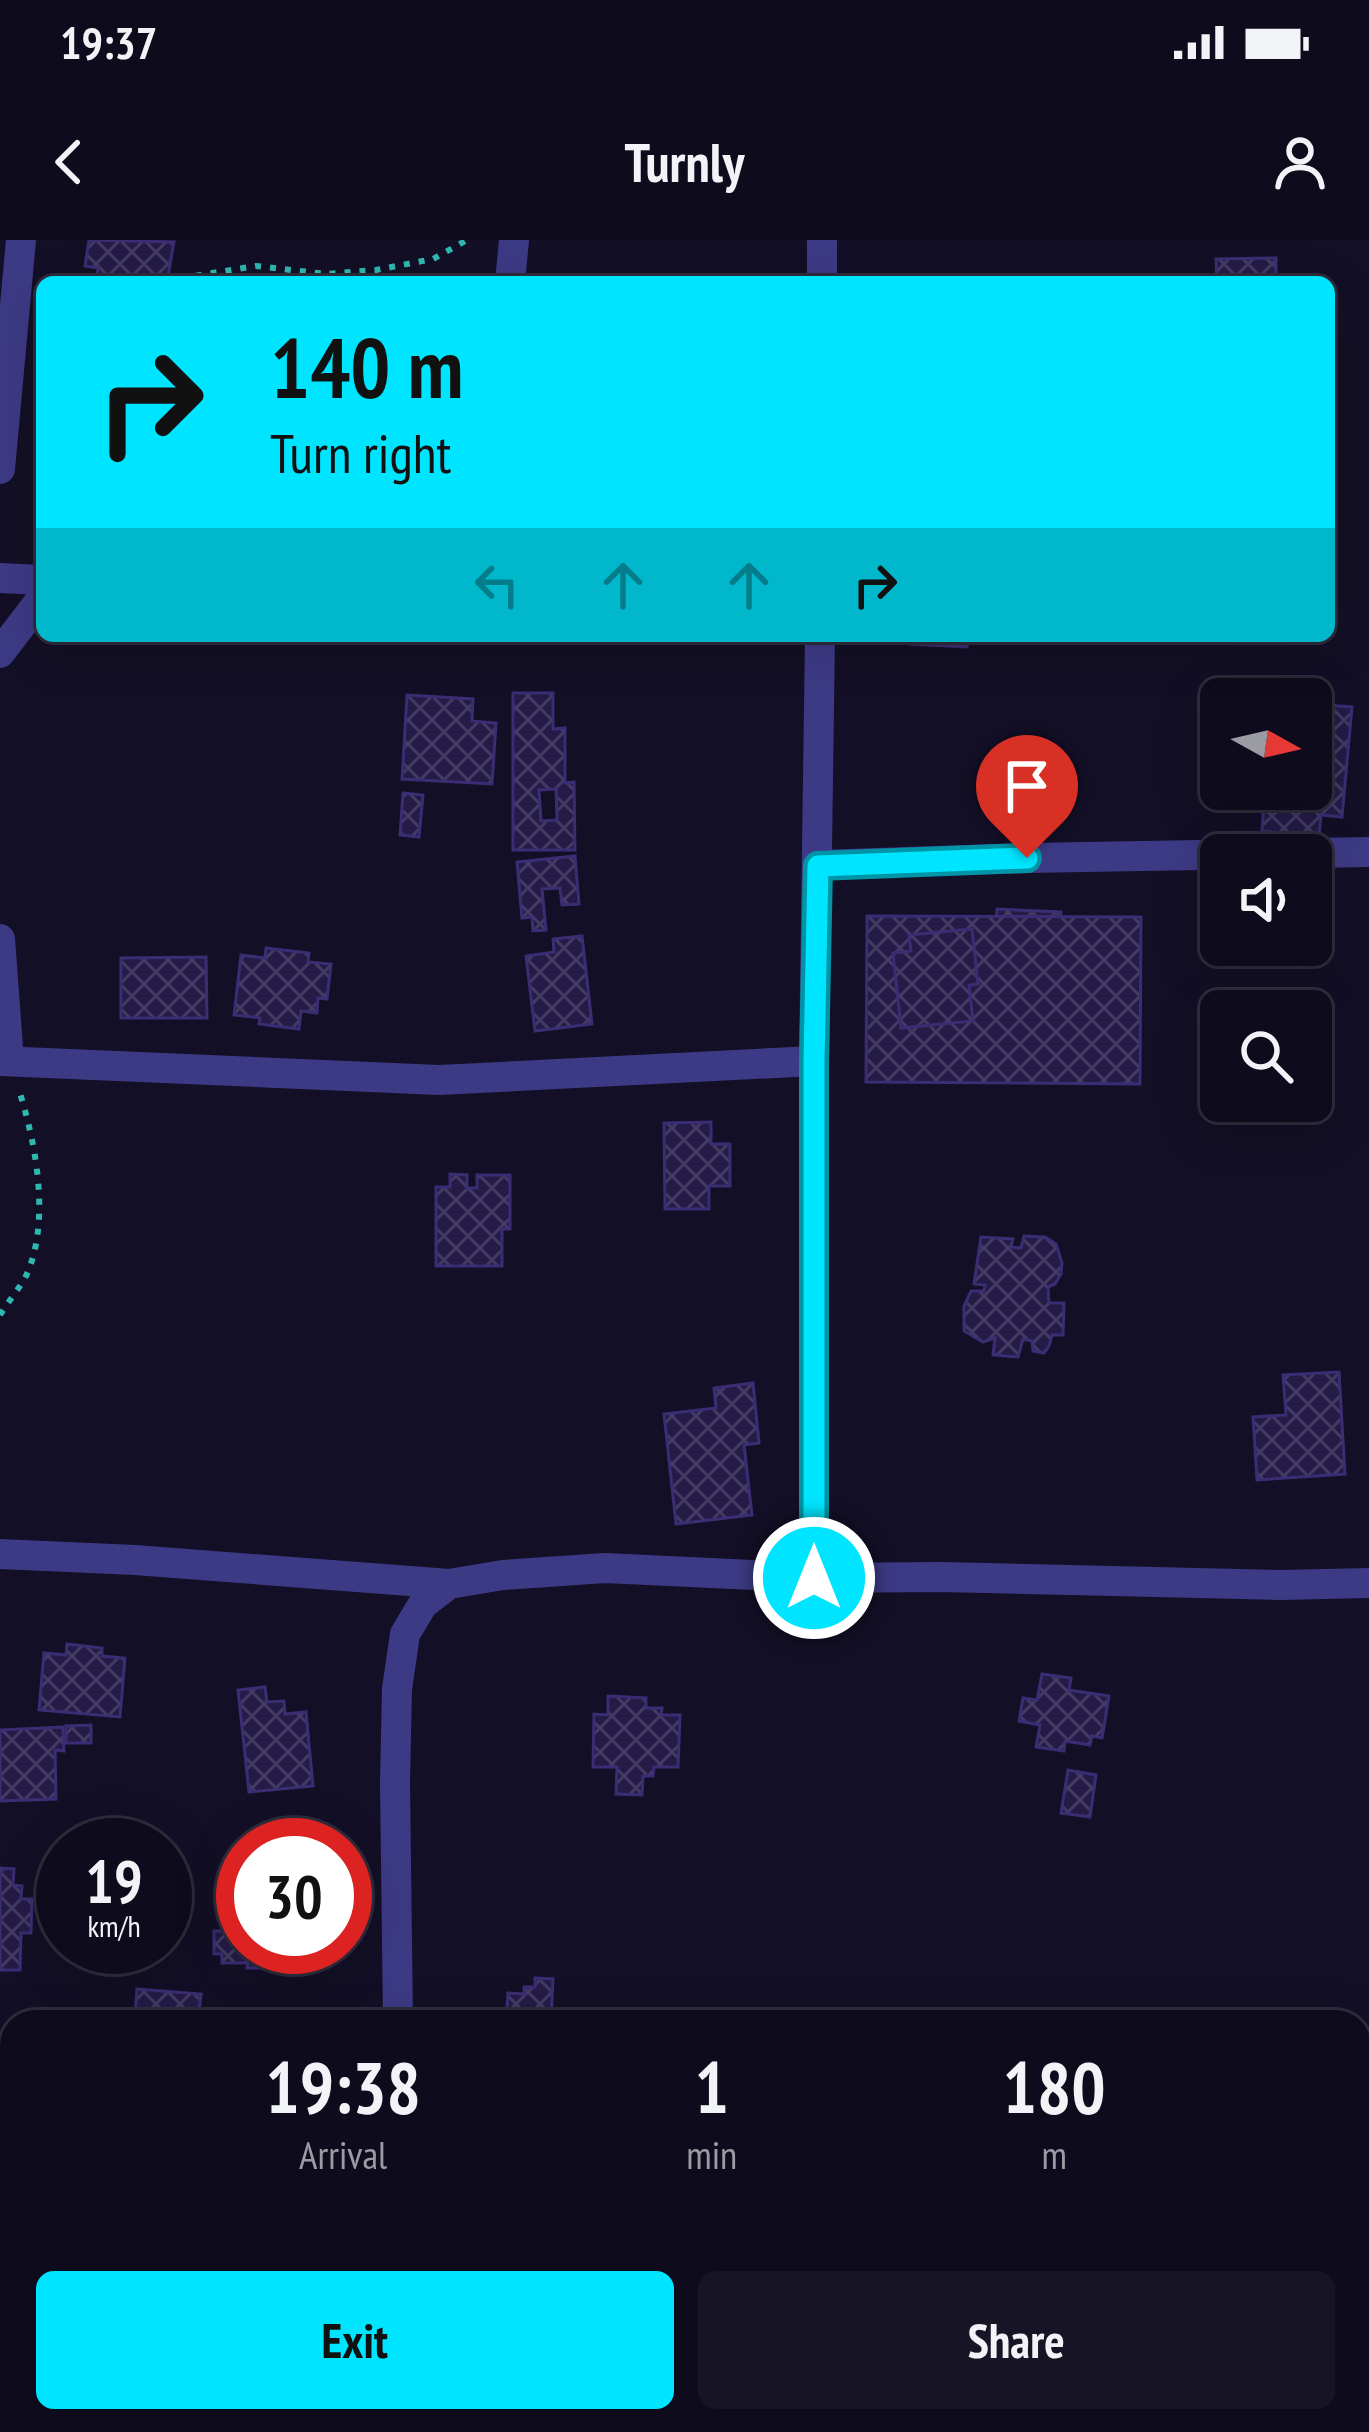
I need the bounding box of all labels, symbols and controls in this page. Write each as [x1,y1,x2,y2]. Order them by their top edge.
text: 19:37 [60,13,157,71]
text: Turnly [625,127,744,197]
icon: back [36,129,102,195]
icon: person [1267,129,1333,195]
text: 140 m [270,312,463,421]
icon: right [72,324,228,480]
text: Turn right [270,418,451,488]
icon: left [464,552,530,618]
icon: ahead [590,552,656,618]
icon: ahead [716,552,782,618]
icon: right [842,552,908,618]
north arrow [1200,678,1332,810]
map controls [1200,678,1332,1122]
pin [976,735,1078,858]
icon: arrive [994,753,1060,819]
button: sound [1200,834,1332,966]
button: search [1200,990,1332,1122]
position arrow [751,1515,877,1641]
speed limit sign: 30 [216,1818,372,1974]
text: 19 [85,1842,143,1920]
text: km/h [87,1906,141,1945]
text: 19:38 [265,2040,421,2133]
text: 1 [695,2040,729,2133]
text: 180 [1002,2040,1106,2133]
text: Arrival [299,2129,387,2180]
text: min [686,2129,737,2180]
text: m [1041,2129,1067,2180]
button: Exit [36,2271,674,2409]
button: Share [698,2271,1335,2409]

